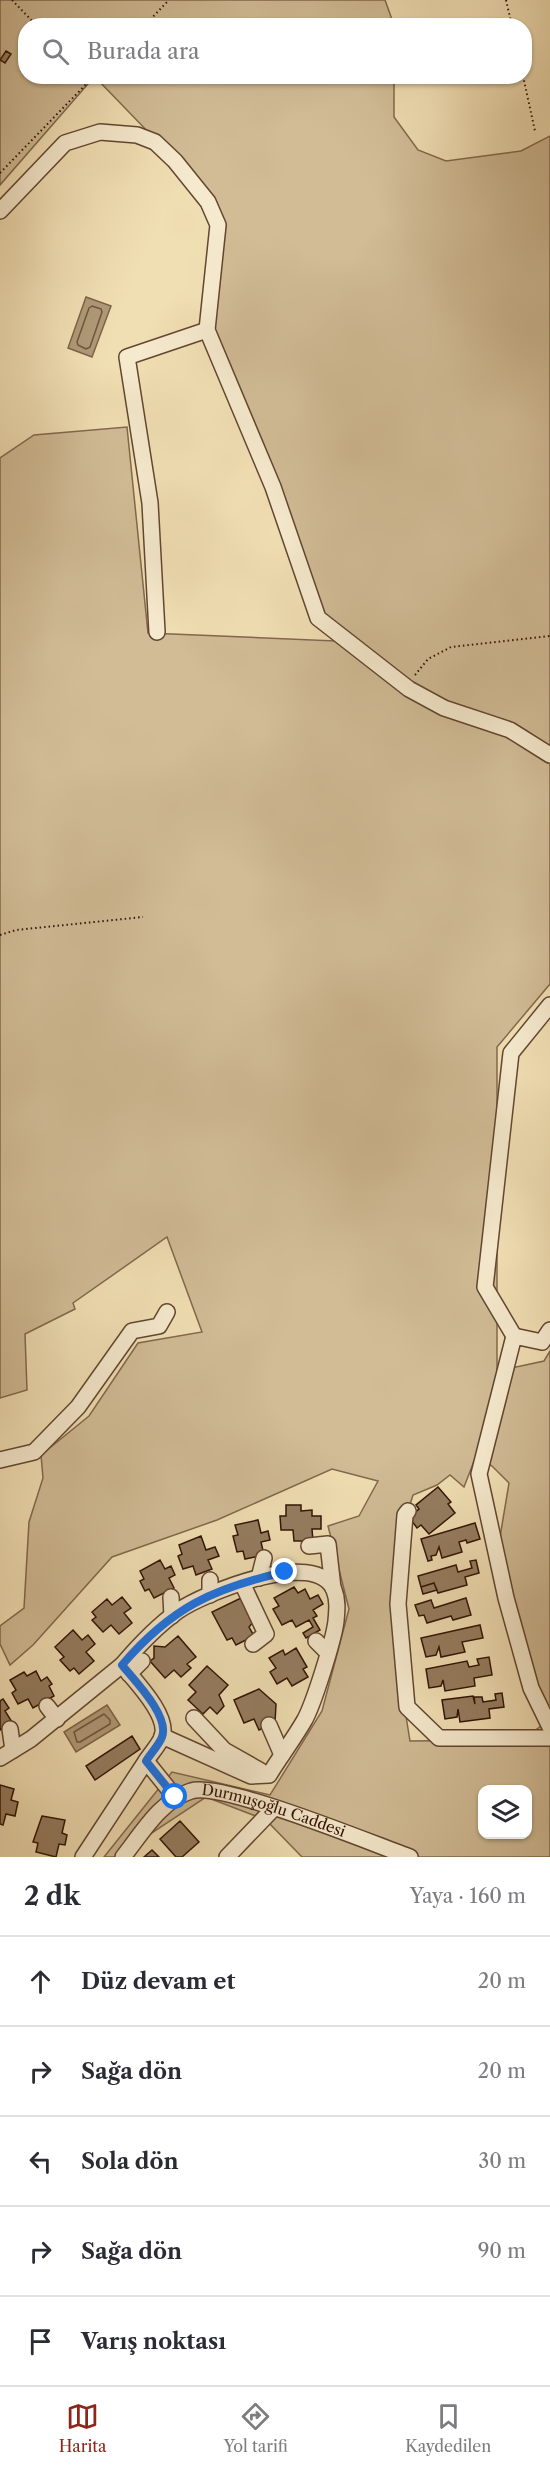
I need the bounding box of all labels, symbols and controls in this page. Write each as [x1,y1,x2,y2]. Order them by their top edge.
search box [18,18,532,84]
icon: search [39,35,72,68]
text: Burada ara [87,38,200,65]
route end [271,1558,297,1584]
street label: Durmuşoğlu Caddesi [201,1780,349,1841]
route start [161,1783,187,1809]
map controls [478,1785,532,1839]
button: layers [478,1785,532,1839]
text: 2 dk [24,1880,80,1912]
text: Yaya · 160 m [410,1884,526,1908]
icon: ahead [24,1965,57,1998]
text: Düz devam et [81,1968,235,1995]
text: 20 m [478,1969,526,1993]
icon: right [24,2055,57,2088]
text: Sağa dön [81,2058,182,2085]
text: 20 m [478,2059,526,2083]
icon: left [24,2145,57,2178]
text: Sola dön [81,2148,179,2175]
text: 30 m [478,2149,526,2173]
icon: right [24,2235,57,2268]
text: Sağa dön [81,2238,182,2265]
text: 90 m [478,2239,526,2263]
icon: arrive [24,2325,57,2358]
text: Varış noktası [81,2328,226,2355]
tab: Harita [59,2400,106,2456]
tab: Yol tarifi [224,2400,288,2456]
tab: Kaydedilen [405,2400,491,2456]

